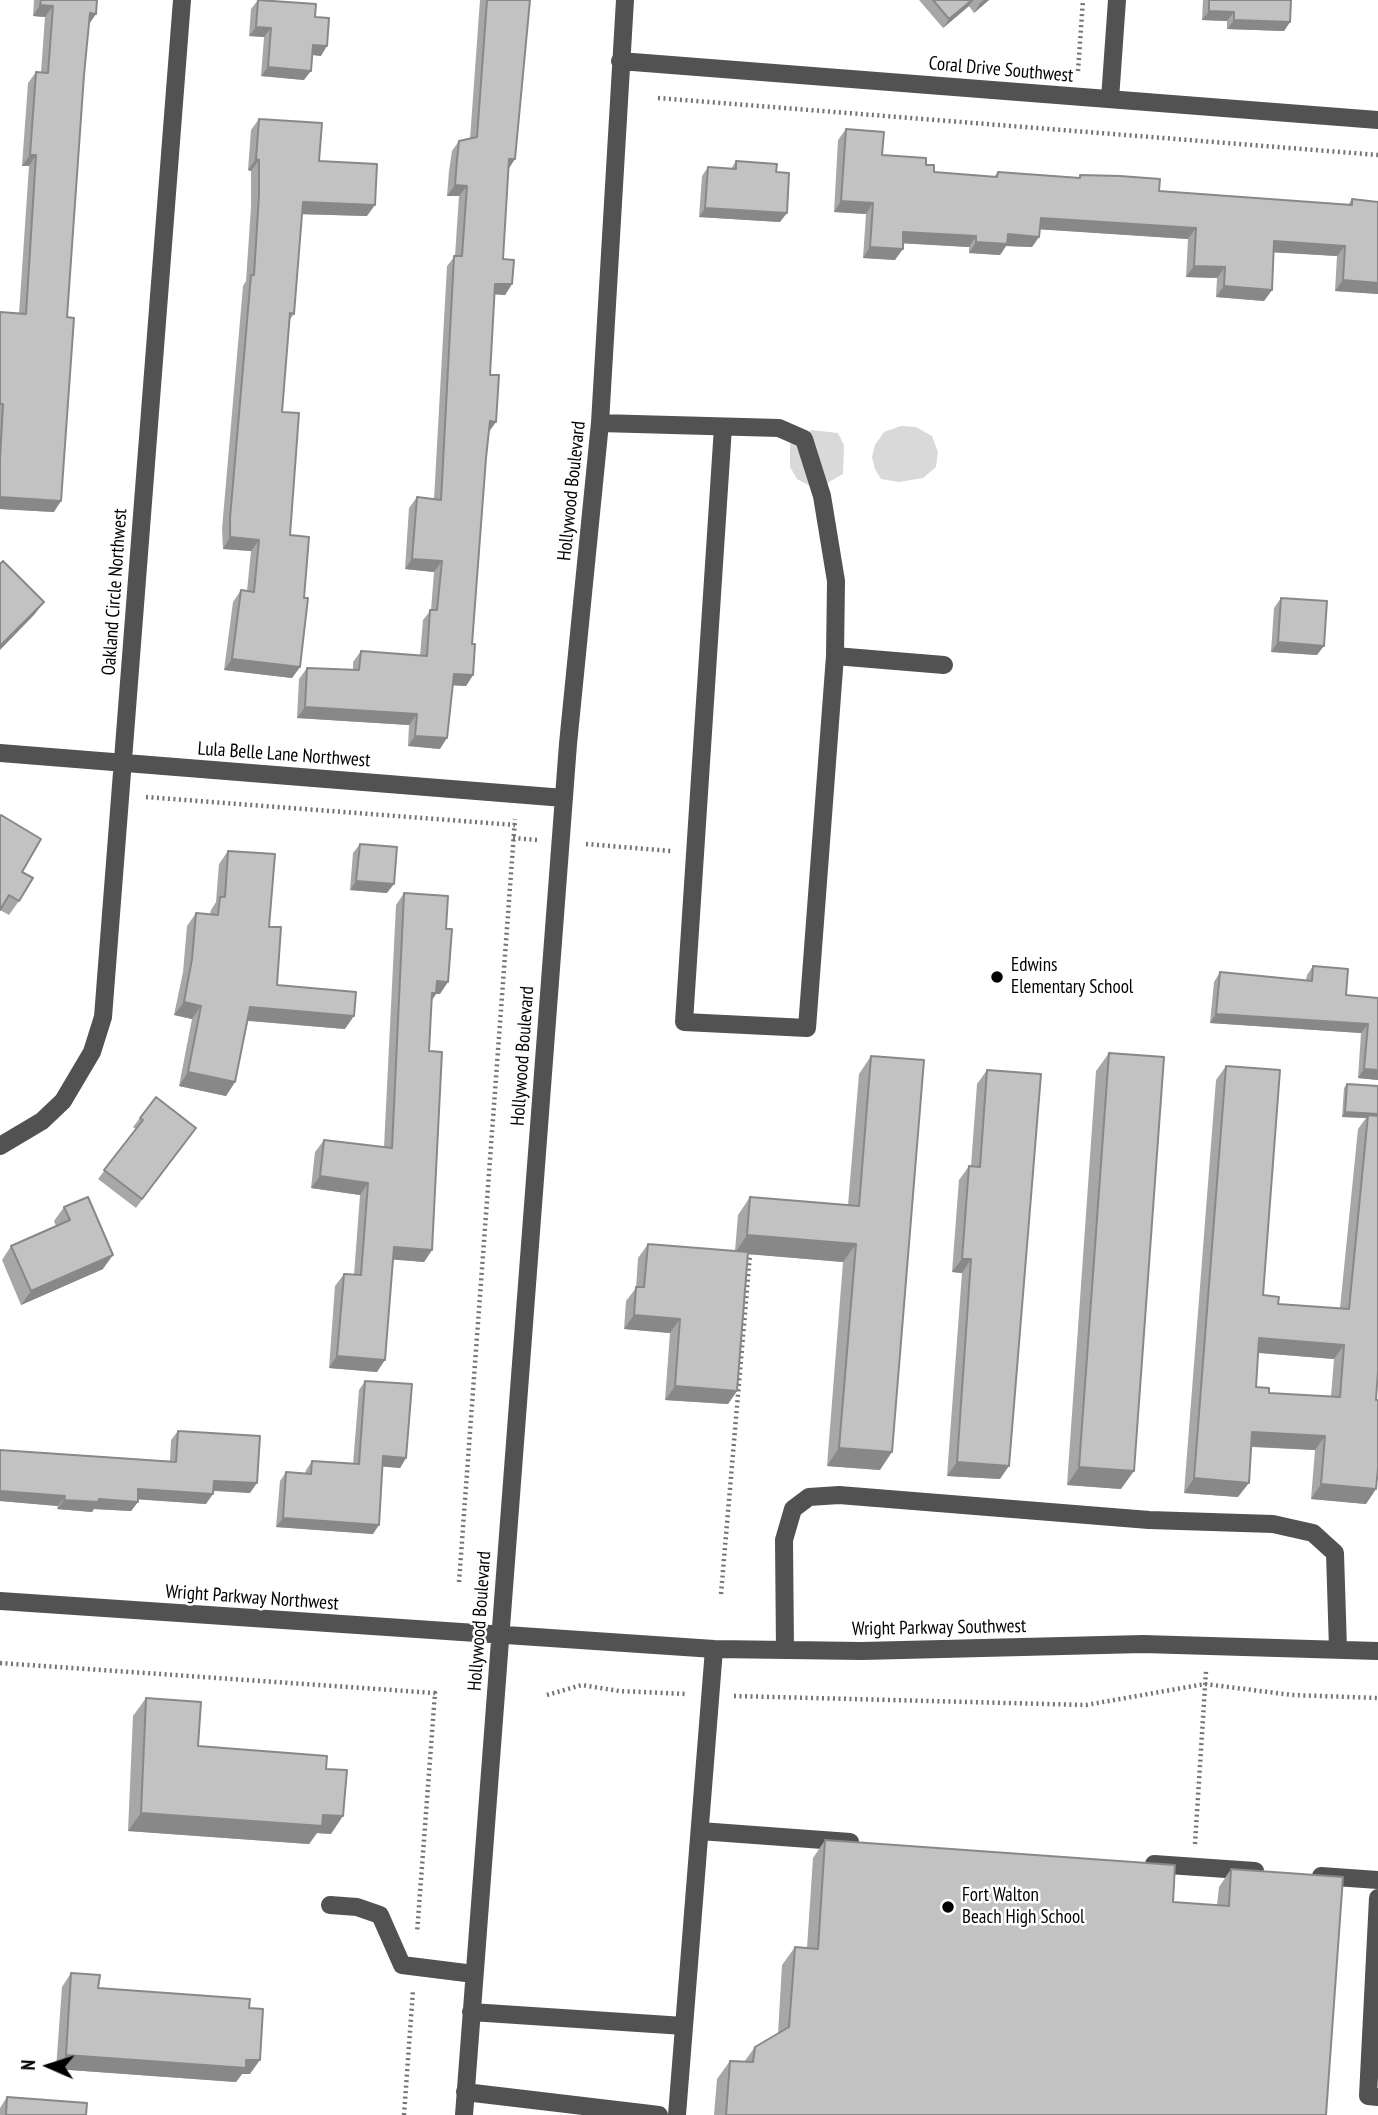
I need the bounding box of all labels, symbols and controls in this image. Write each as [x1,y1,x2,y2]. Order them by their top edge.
street label: Coral Drive Southwest [928,52,1074,88]
street label: Hollywood Boulevard [553,420,591,562]
street label: Oakland Circle Northwest [98,508,132,676]
street label: Lula Belle Lane Northwest [197,738,371,772]
place label: Edwins Elementary School [1011,955,1133,999]
marker: Edwins Elementary School [989,969,1005,985]
street label: Hollywood Boulevard [507,985,539,1127]
street label: Hollywood Boulevard [464,1550,496,1692]
street label: Wright Parkway Northwest [165,1581,339,1615]
street label: Wright Parkway Southwest [852,1615,1026,1641]
place label: Fort Walton Beach High School [962,1885,1085,1929]
marker: Fort Walton Beach High School [940,1899,956,1915]
north arrow [14,2031,84,2101]
text: N [16,2059,40,2071]

